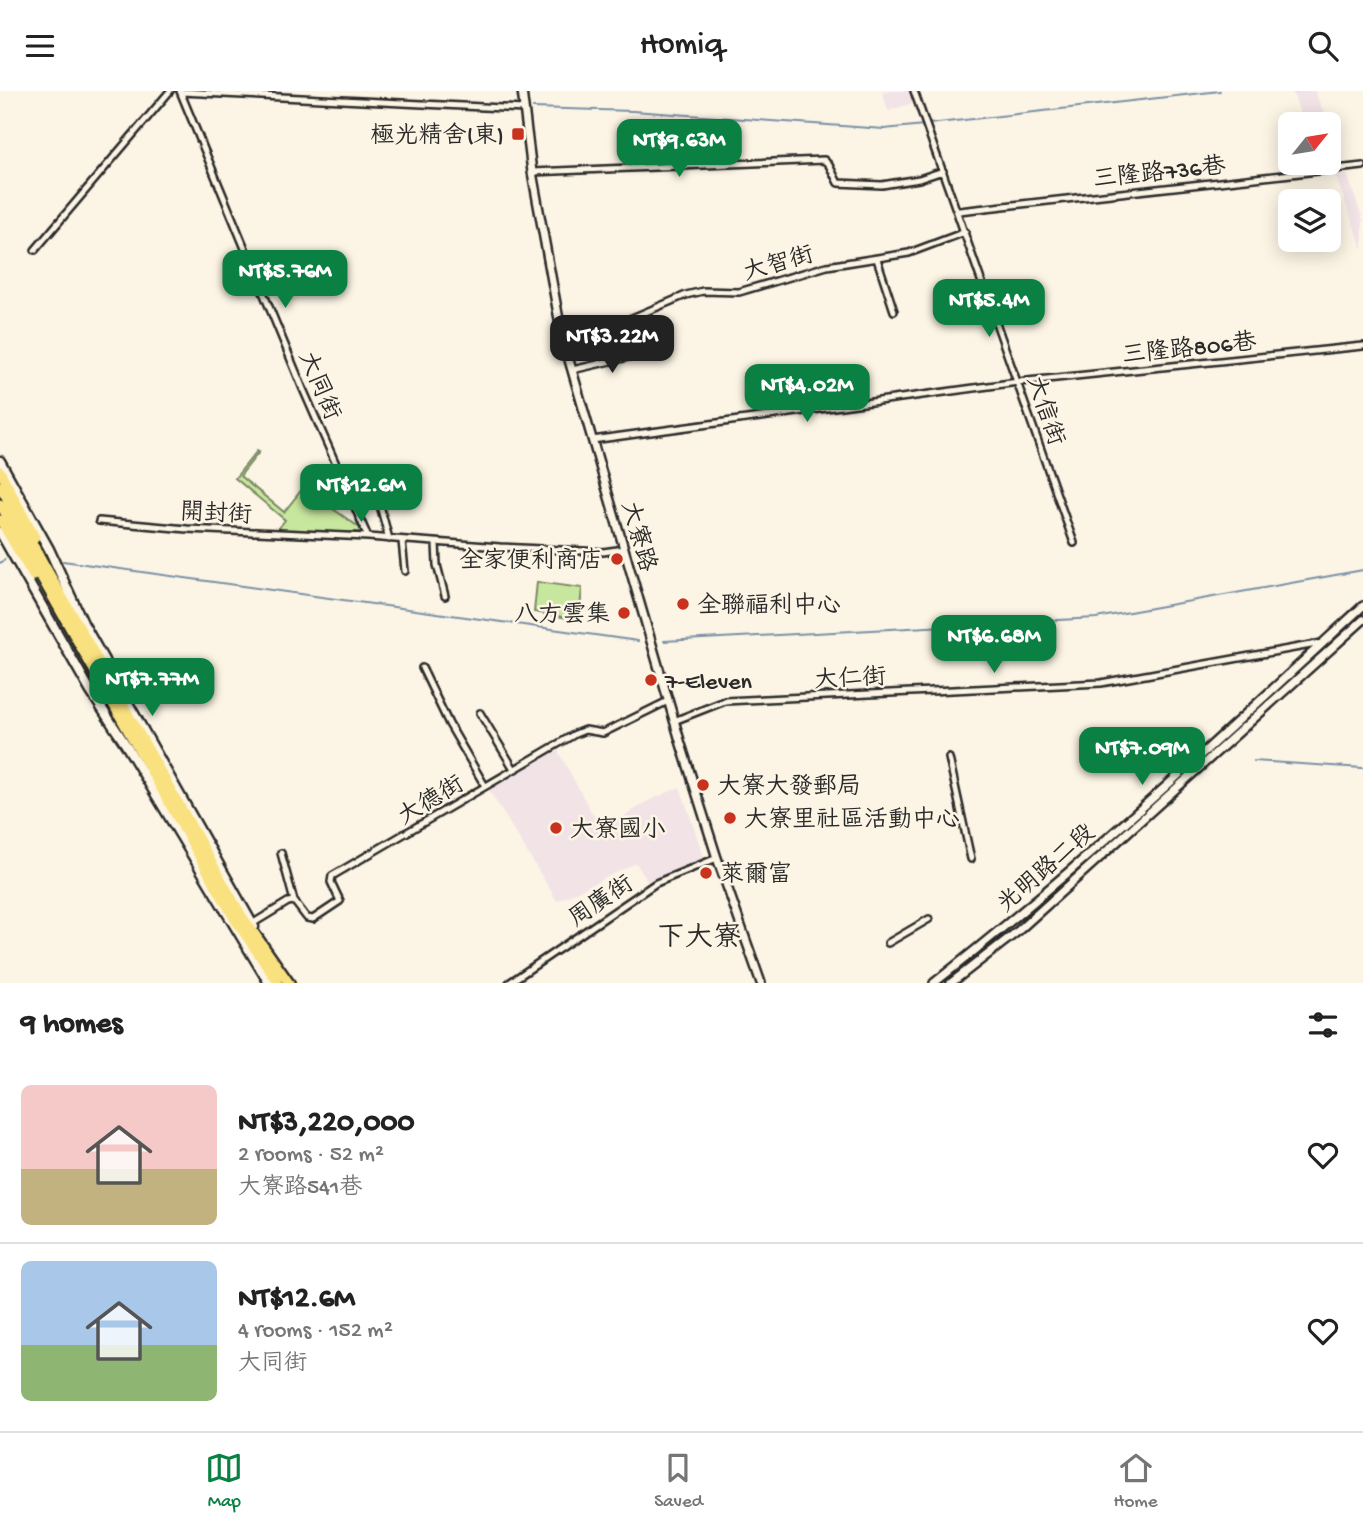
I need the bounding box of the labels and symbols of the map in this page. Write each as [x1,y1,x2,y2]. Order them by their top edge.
north arrow [1278,112,1340,175]
pin: NT$9.63M [607,119,751,179]
place label: 極光精舍(東) [370,122,504,152]
marker: 極光精舍(東) [510,126,526,142]
street label: 三隆路736巷 [1091,151,1227,196]
street label: 大智街 [740,241,818,289]
pin: NT$5.76M [213,251,357,310]
pin: NT$5.4M [924,279,1054,339]
pin: NT$3.22M [540,315,684,375]
street label: 三隆路806巷 [1121,327,1258,372]
street label: 大同街 [290,348,345,425]
pin: NT$4.02M [735,365,879,424]
street label: 大信街 [1018,372,1070,450]
pin: NT$12.6M [289,465,433,524]
street label: 大寮路 [613,498,662,576]
street label: 開封街 [179,499,253,532]
place label: 全家便利商店 [459,547,603,577]
marker: 全家便利商店 [609,551,625,567]
place label: 全聯福利中心 [697,592,841,622]
marker: 全聯福利中心 [675,596,691,612]
place label: 八方雲集 [514,601,610,631]
marker: 八方雲集 [616,605,632,621]
pin: NT$6.68M [922,615,1066,675]
pin: NT$7.77M [80,659,224,718]
street label: 大仁街 [813,664,887,697]
place label: 7-Eleven [664,669,753,698]
marker: 7-Eleven [643,672,659,688]
pin: NT$7.09M [1070,727,1214,787]
street label: 大德街 [393,770,470,833]
place label: 大寮大發郵局 [717,773,861,803]
marker: 大寮大發郵局 [695,777,711,793]
place label: 大寮里社區活動中心 [744,806,960,836]
marker: 大寮里社區活動中心 [722,810,738,826]
place label: 大寮國小 [570,816,666,846]
street label: 光明路二段 [991,818,1102,920]
marker: 大寮國小 [548,820,564,836]
place label: 萊爾富 [720,861,792,891]
marker: 萊爾富 [698,865,714,881]
street label: 周廣街 [563,870,640,935]
district label: 下大寮 [657,921,741,956]

